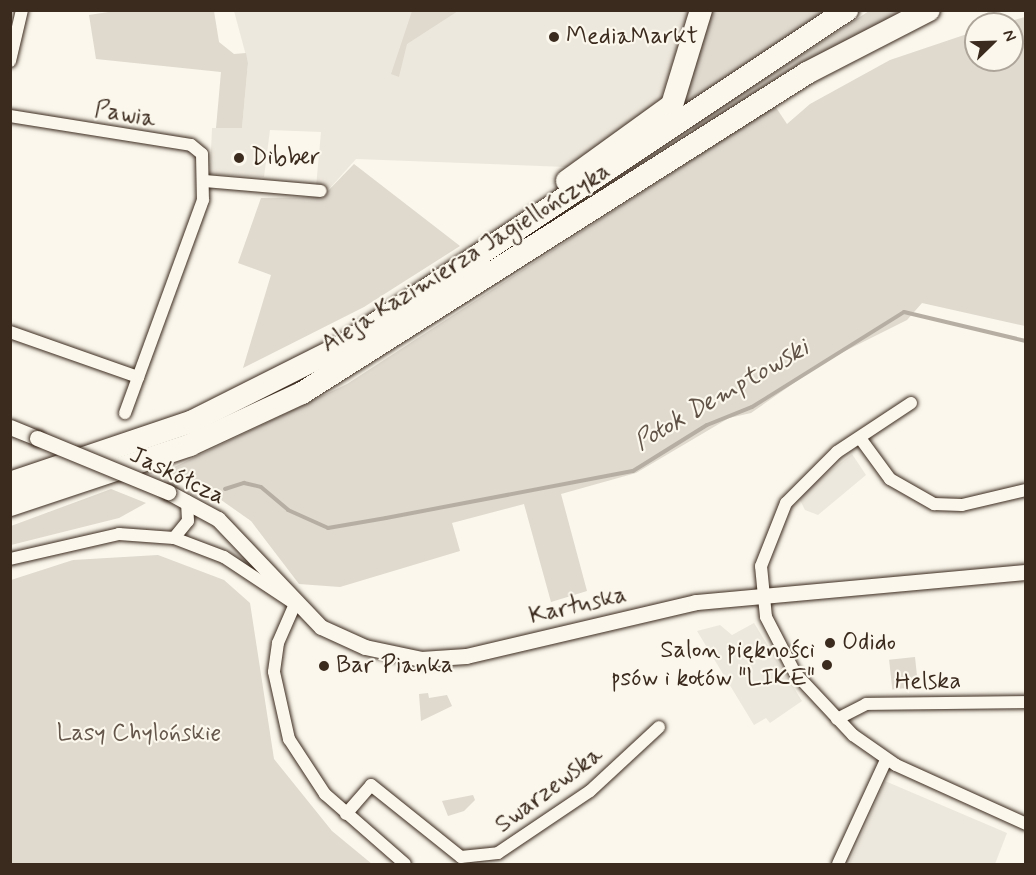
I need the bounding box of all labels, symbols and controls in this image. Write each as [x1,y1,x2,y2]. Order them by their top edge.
north arrow [964,12,1024,72]
place label: MediaMarkt [566,23,698,51]
text: N [997,27,1021,45]
marker: MediaMarkt [547,30,561,44]
street label: Pawia [92,96,158,134]
place label: Dibber [251,144,320,172]
marker: Dibber [232,151,246,165]
street label: Aleja Kazimierza Jagiellończyka [313,155,619,361]
water label: Potok Demptowski [629,333,815,459]
street label: Jaskółcza [125,441,229,511]
street label: Kartuska [526,581,630,631]
place label: Odido [842,629,896,657]
marker: Odido [823,636,837,650]
place label: Salon piękności psów i kotów "LIKE" [610,637,815,693]
place label: Bar Pianka [336,652,450,680]
marker: Salon piękności psów i kotów "LIKE" [820,658,834,672]
marker: Bar Pianka [317,659,331,673]
street label: Helska [895,667,961,697]
park label: Lasy Chylońskie [57,720,221,748]
street label: Swarzewska [490,740,608,840]

